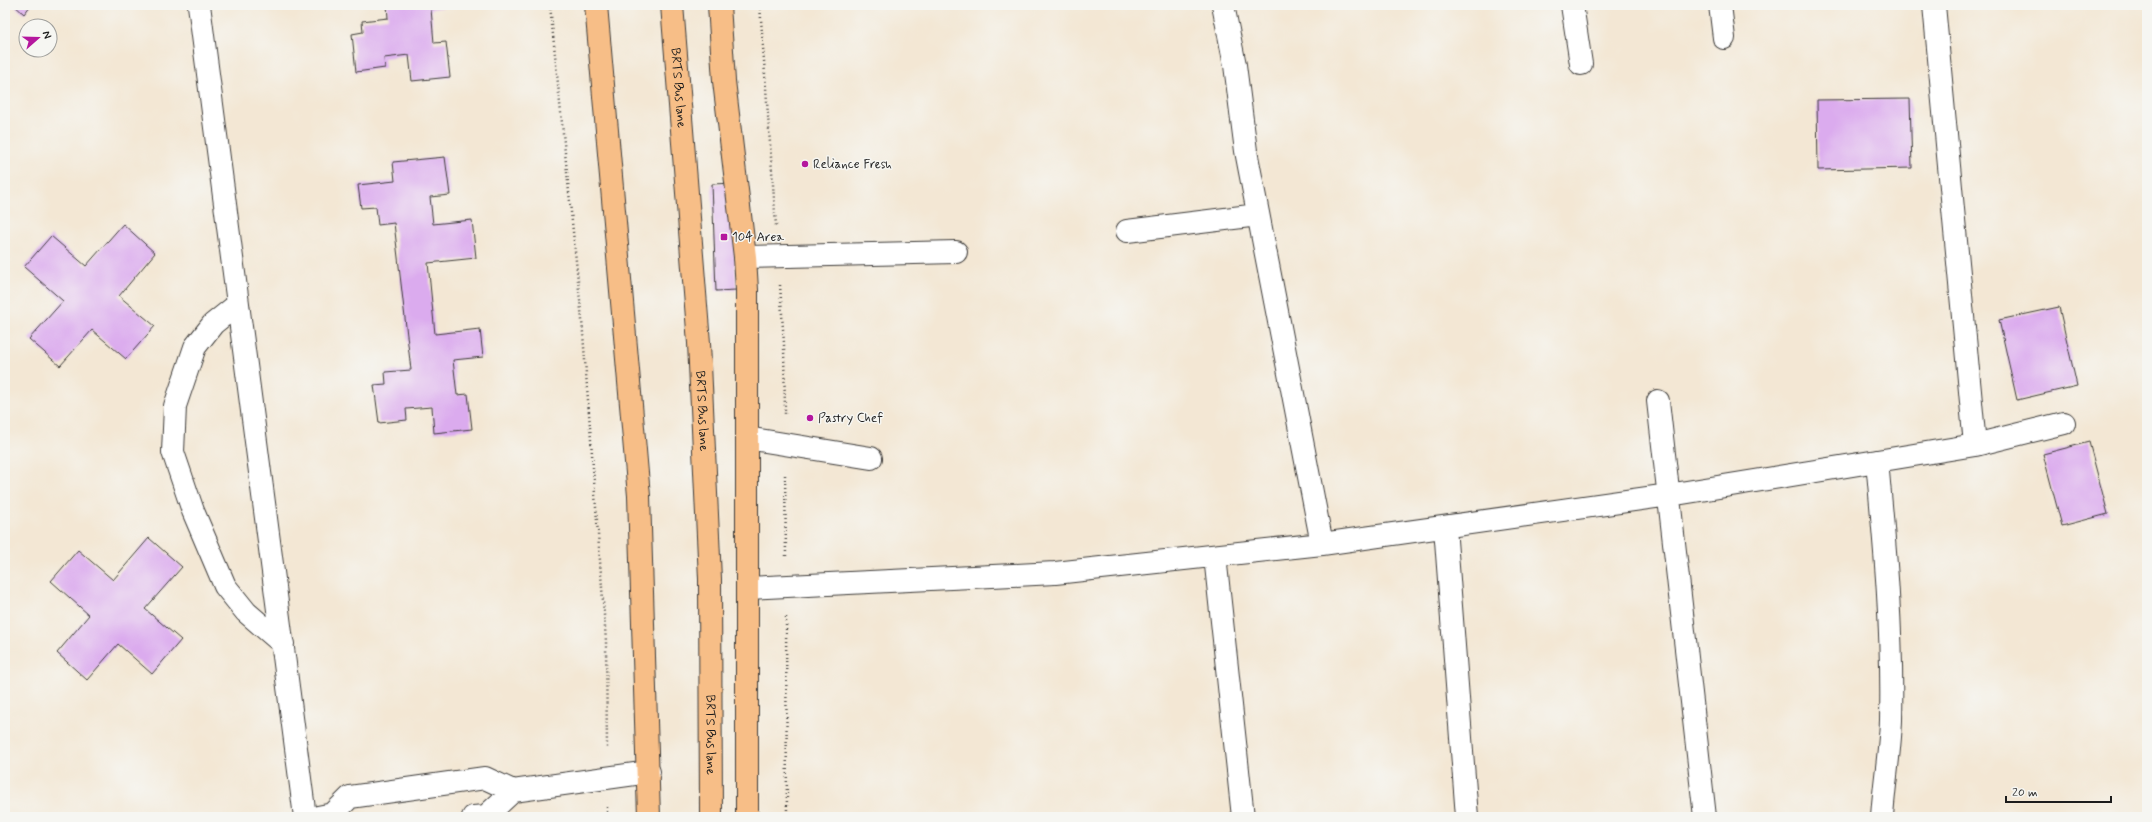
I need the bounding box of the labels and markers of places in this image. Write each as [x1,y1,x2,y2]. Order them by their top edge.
place label: Reliance Fresh [813,156,892,173]
marker: Reliance Fresh [800,159,810,169]
place label: 104 Area [732,229,784,246]
marker: 104 Area [719,232,729,242]
place label: Pastry Chef [818,410,883,427]
marker: Pastry Chef [805,413,815,423]

